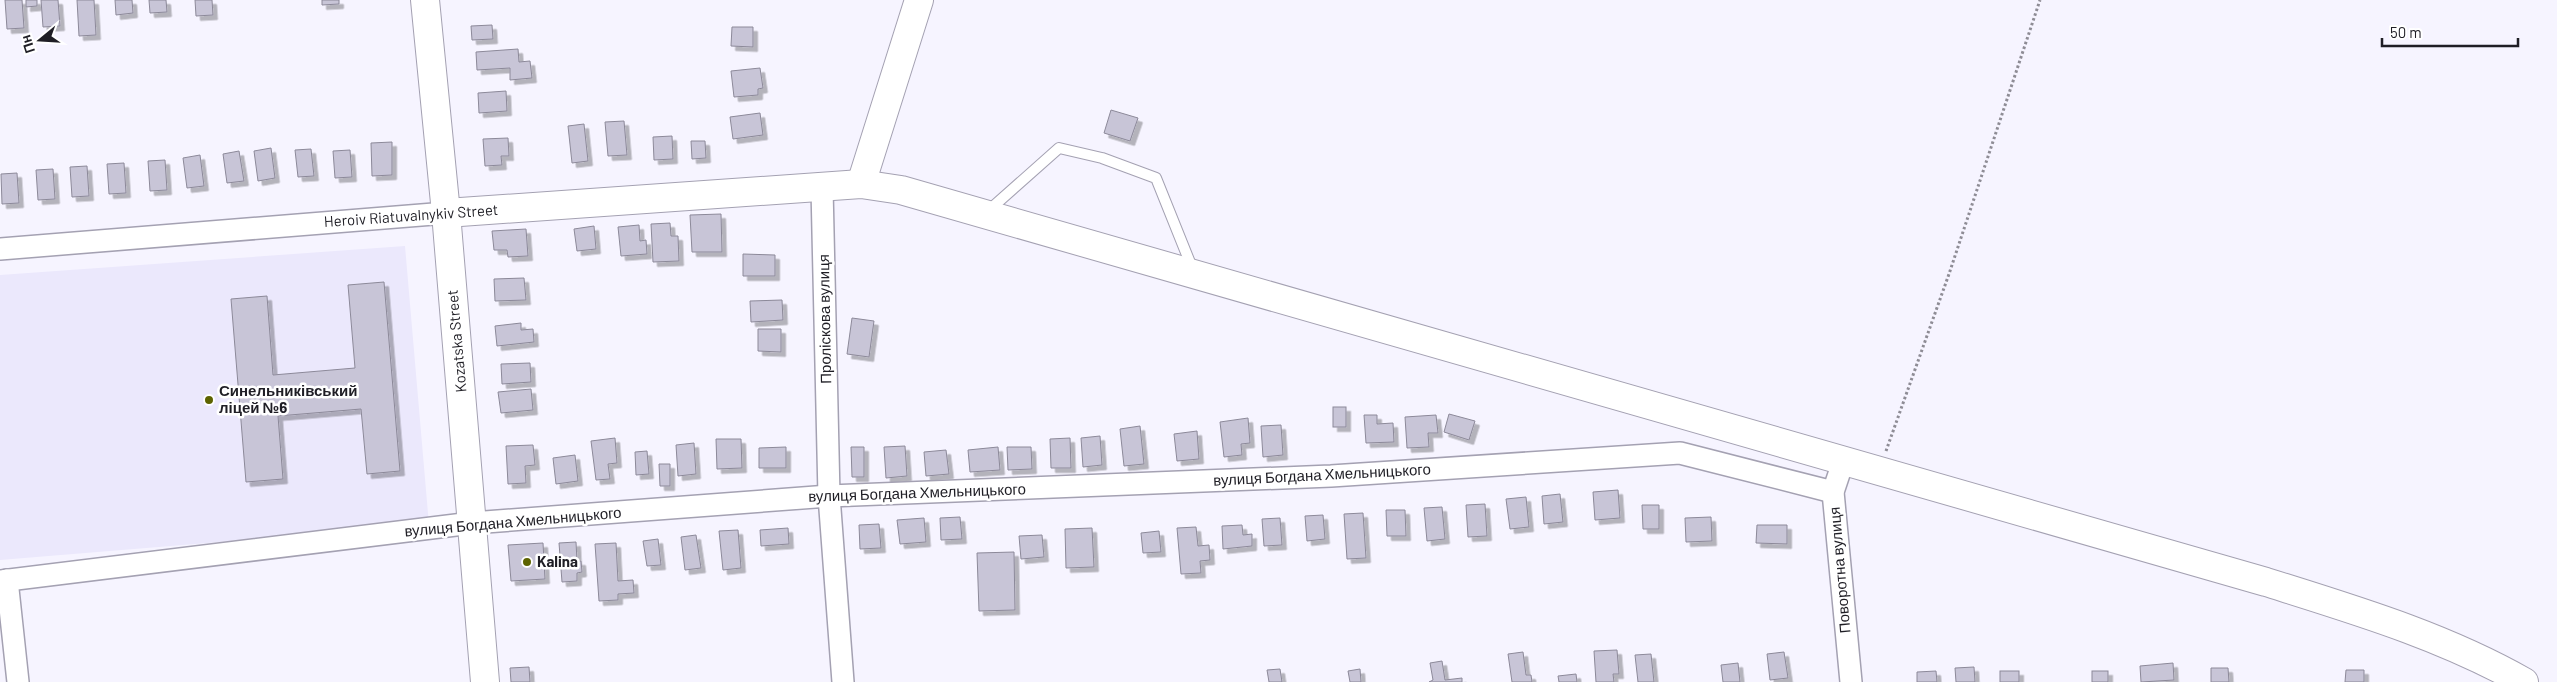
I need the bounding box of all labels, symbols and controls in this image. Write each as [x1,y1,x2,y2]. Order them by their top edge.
north arrow [15,15,65,65]
scale bar [2382,15,2518,47]
text: 50 m [2390,23,2422,41]
text: Пн [16,33,38,56]
street label: Heroiv Riatuvalnykiv Street [323,200,499,230]
street label: Проліскова вулиця [814,254,834,384]
street label: Kozatska Street [443,289,469,393]
place label: Синельниківський ліцей №6 [219,381,358,416]
marker: Синельниківський ліцей №6 [203,394,215,406]
street label: вулиця Богдана Хмельницького [1213,459,1431,489]
street label: вулиця Богдана Хмельницького [808,479,1026,505]
street label: вулиця Богдана Хмельницького [404,503,622,539]
street label: Поворотна вулиця [1825,506,1853,634]
place label: Kalina [537,552,578,570]
marker: Kalina [521,556,533,568]

